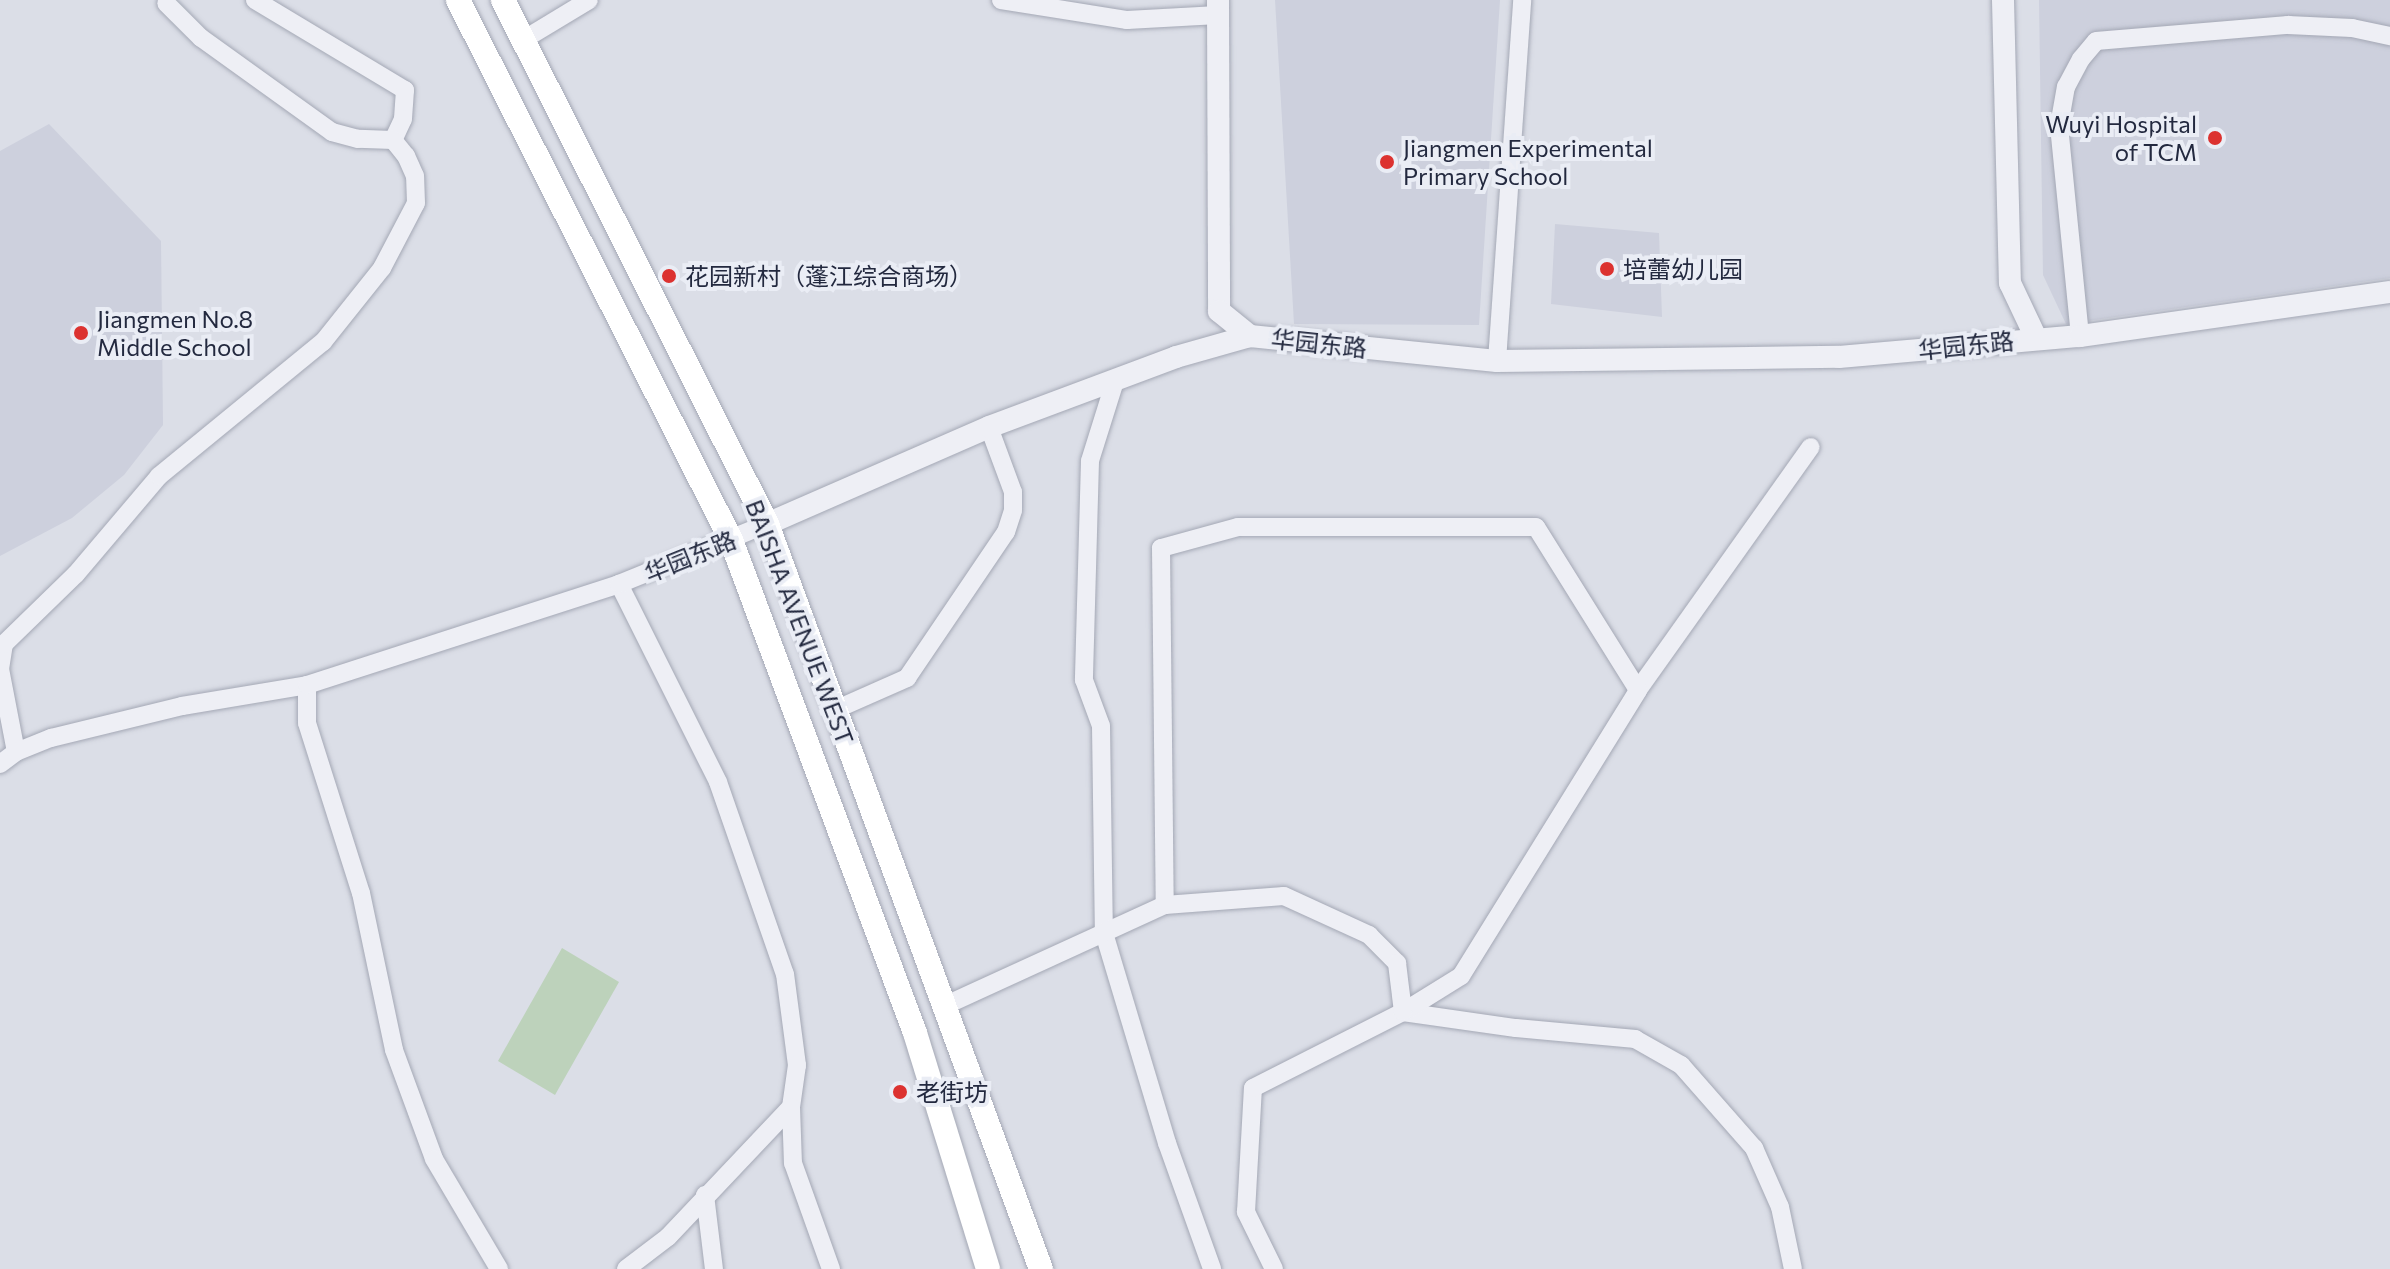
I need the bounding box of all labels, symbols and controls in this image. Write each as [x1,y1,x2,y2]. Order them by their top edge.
place label: Wuyi Hospital of TCM [2045,110,2197,166]
marker: Wuyi Hospital of TCM [2204,127,2226,149]
place label: Jiangmen Experimental Primary School [1403,134,1653,190]
marker: Jiangmen Experimental Primary School [1378,153,1396,171]
place label: 培蕾幼儿园 [1623,255,1743,283]
marker: 培蕾幼儿园 [1598,260,1616,278]
place label: 花园新村（蓬江综合商场） [685,262,973,290]
marker: 花园新村（蓬江综合商场） [660,267,678,285]
place label: Jiangmen No.8 Middle School [97,305,253,361]
marker: Jiangmen No.8 Middle School [72,324,90,342]
street label: 华园东路 [1270,324,1368,362]
street label: 华园东路 [1917,326,2015,364]
street label: BAISHA AVENUE WEST [740,496,860,748]
street label: 华园东路 [640,525,740,587]
place label: 老街坊 [916,1078,988,1106]
marker: 老街坊 [891,1083,909,1101]

